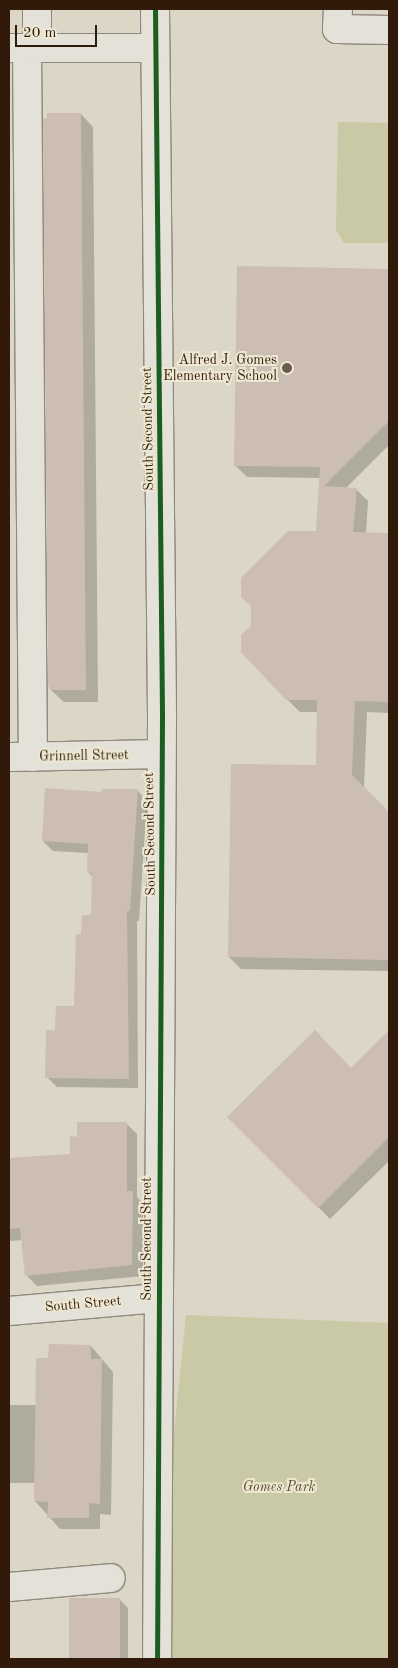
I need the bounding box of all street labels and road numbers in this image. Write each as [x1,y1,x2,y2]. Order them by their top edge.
street label: South Second Street [139,367,157,491]
street label: Grinnell Street [39,747,129,765]
street label: South Second Street [141,772,159,896]
street label: South Second Street [139,1177,155,1301]
street label: South Street [44,1292,122,1316]

